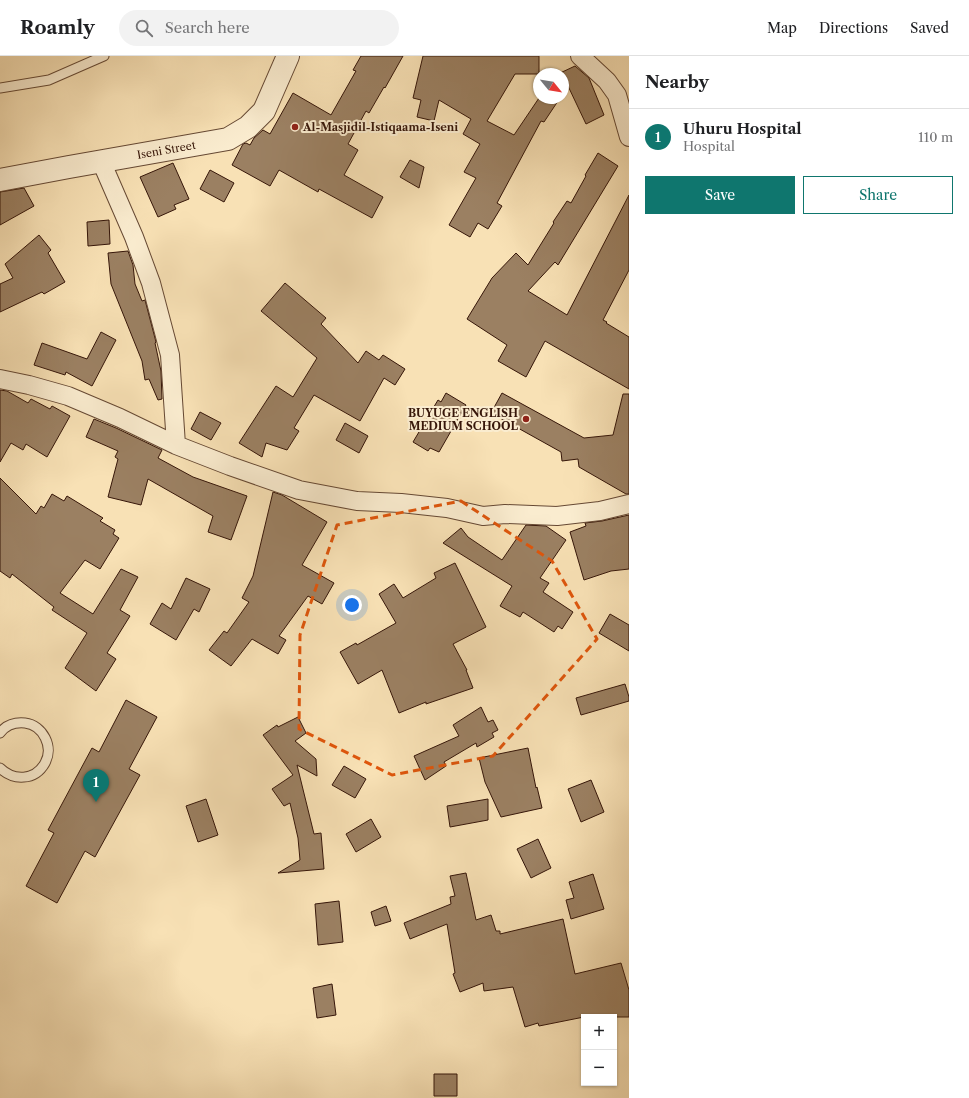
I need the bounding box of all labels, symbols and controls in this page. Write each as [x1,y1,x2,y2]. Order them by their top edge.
search box [119,10,399,46]
text: Roamly [20,16,95,39]
icon: search [133,17,155,39]
text: Search here [165,18,250,37]
text: Map [767,19,797,37]
text: Directions [819,19,888,37]
text: Saved [910,19,949,37]
north arrow [533,68,569,104]
text: Nearby [645,72,709,92]
text: Uhuru Hospital [683,119,802,138]
place label: Al-Masjidil-Istiqaama-Iseni [302,120,458,134]
marker: Al-Masjidil-Istiqaama-Iseni [290,122,300,132]
text: 1 [655,129,661,145]
text: 110 m [918,129,953,145]
street label: Iseni Street [136,138,197,162]
text: Hospital [683,138,735,154]
button: Save [645,176,795,214]
button: Share [803,176,953,214]
place label: BUYUGE ENGLISH MEDIUM SCHOOL [408,406,518,433]
marker: BUYUGE ENGLISH MEDIUM SCHOOL [521,414,531,424]
your location [342,595,362,615]
pin: 1 [83,769,109,802]
map controls [581,1014,617,1086]
button: + [581,1014,617,1050]
button: − [581,1050,617,1086]

